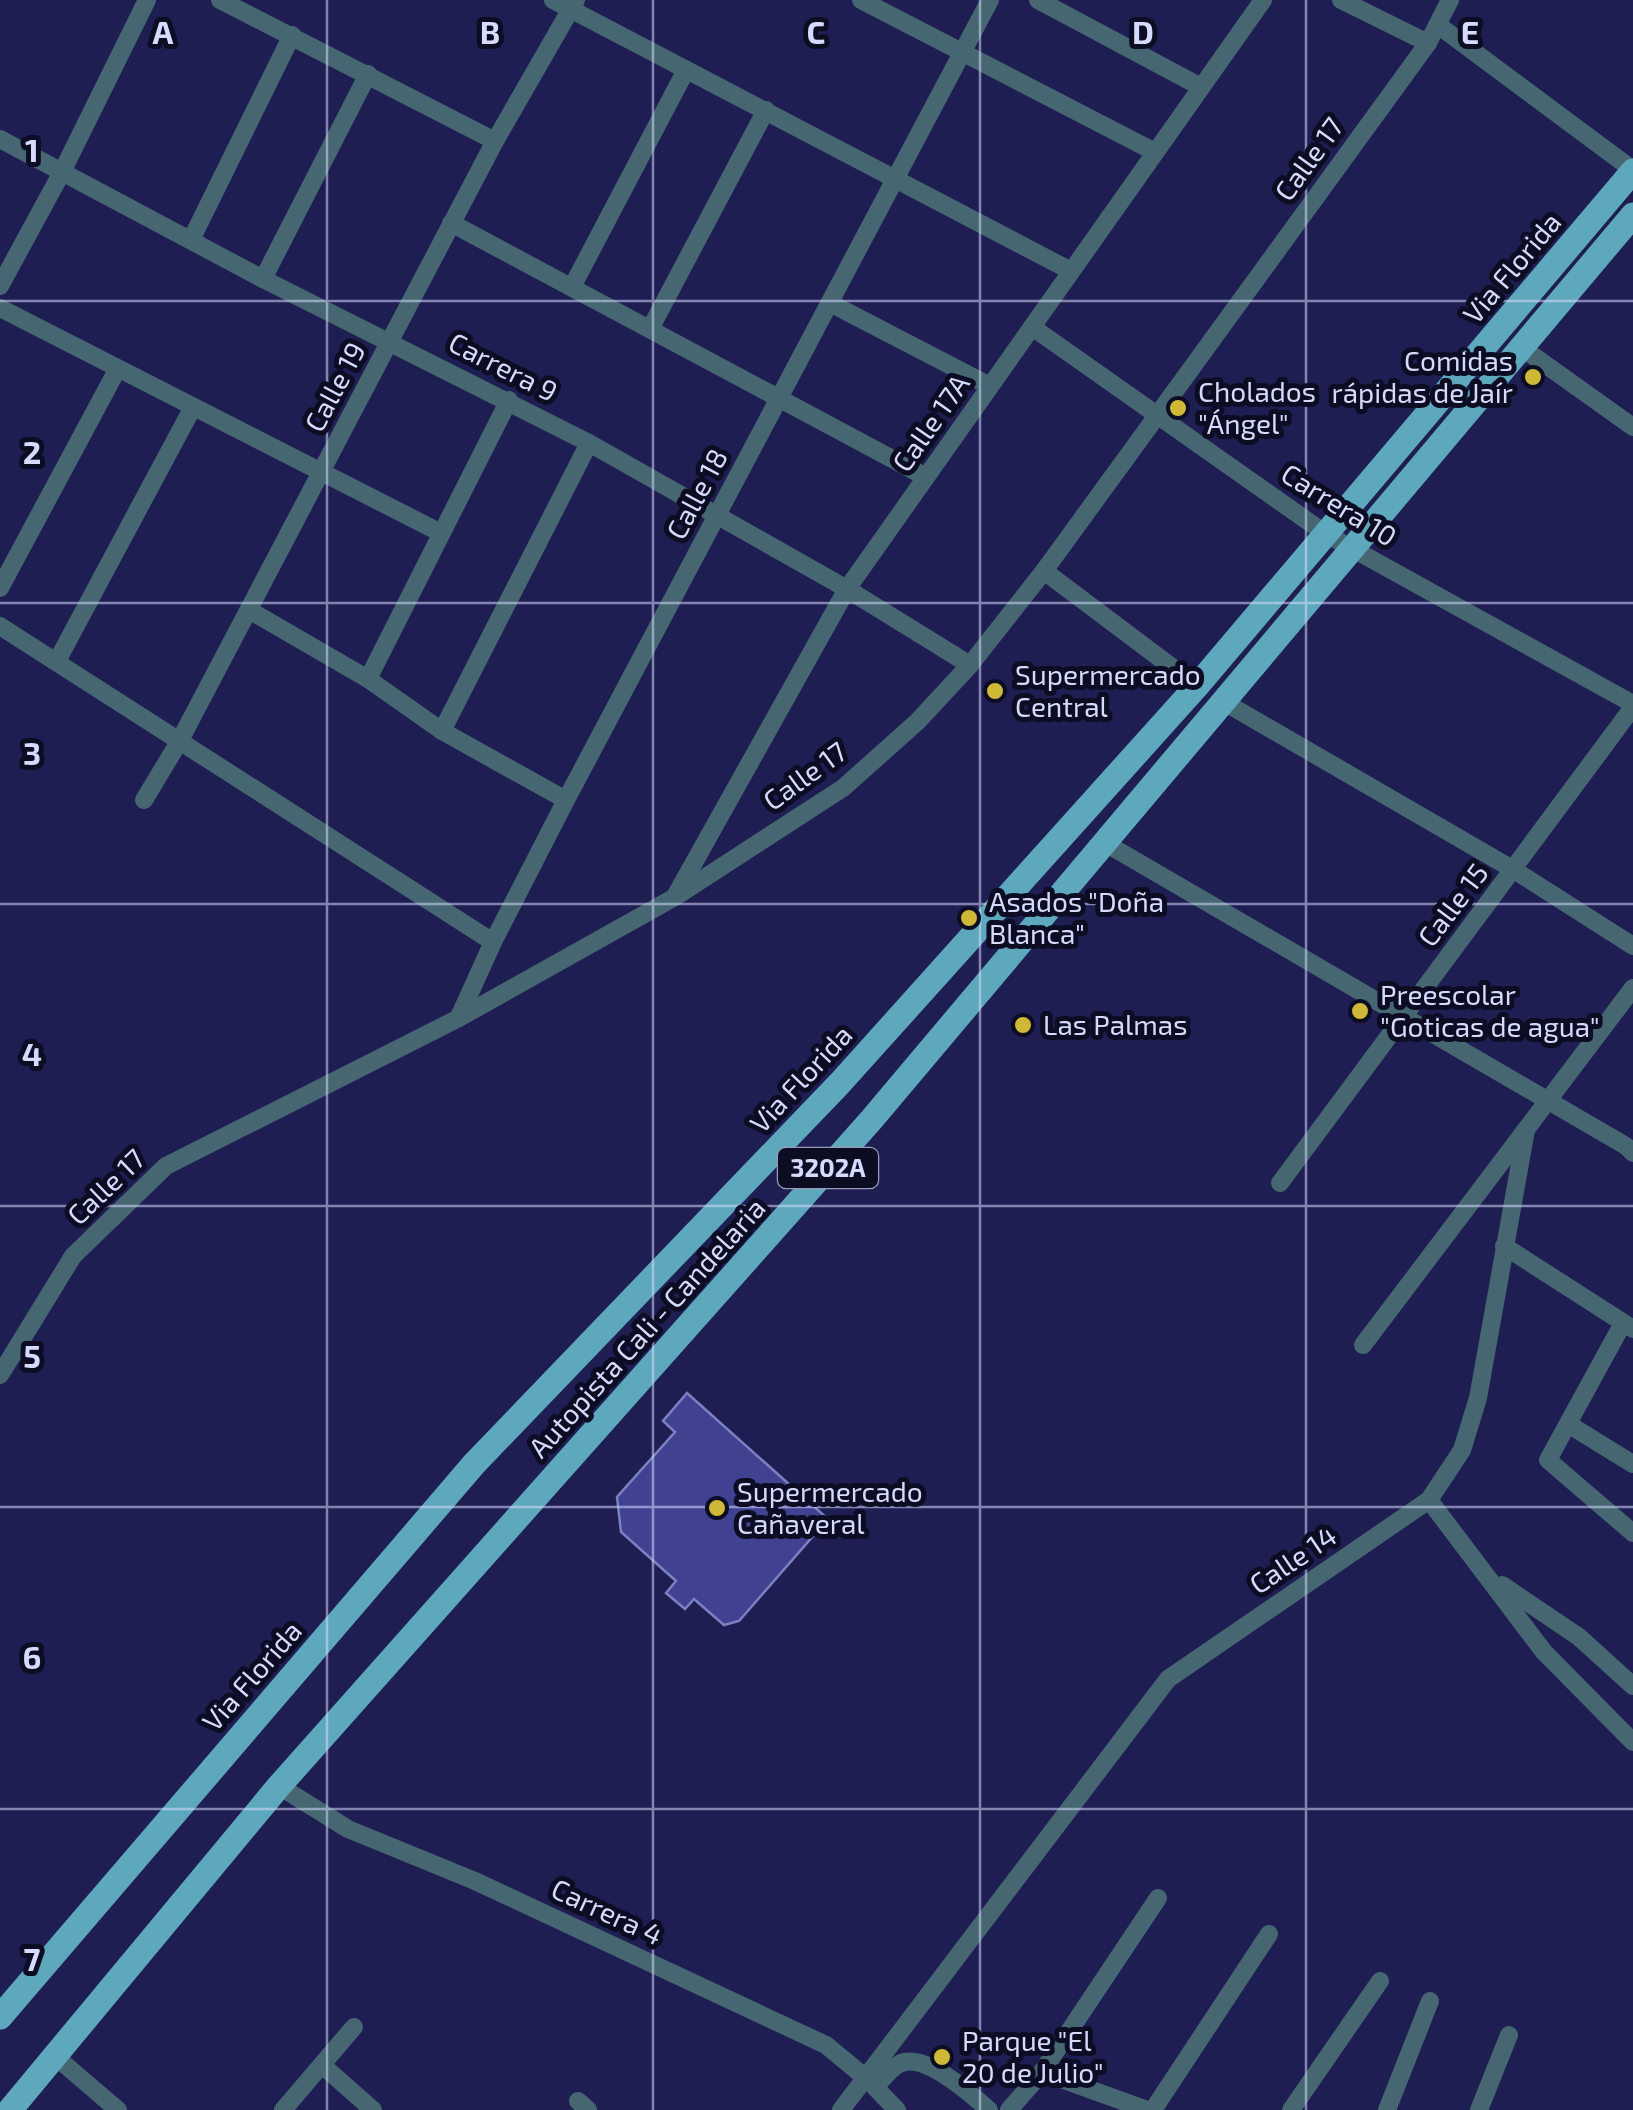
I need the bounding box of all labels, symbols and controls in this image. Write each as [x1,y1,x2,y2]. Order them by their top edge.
text: A [153,12,174,50]
text: B [480,12,500,50]
text: C [807,12,825,50]
text: D [1132,12,1154,50]
text: E [1461,12,1479,50]
street label: Calle 17 [1267,110,1350,207]
text: 1 [25,130,39,168]
street label: Via Florida [1455,205,1567,330]
street label: Carrera 9 [443,324,563,408]
street label: Calle 19 [296,336,372,437]
place label: Comidas rápidas de Jaír [1331,343,1513,409]
marker: Comidas rápidas de Jaír [1522,366,1544,388]
street label: Calle 17A [884,367,976,478]
place label: Cholados "Ángel" [1198,374,1316,440]
marker: Cholados "Ángel" [1167,397,1189,419]
text: 2 [23,432,41,470]
street label: Calle 18 [658,443,734,545]
street label: Carrera 10 [1276,455,1403,553]
place label: Supermercado Central [1015,657,1201,723]
marker: Supermercado Central [984,680,1006,702]
text: 3 [23,733,41,771]
street label: Calle 17 [756,734,853,817]
street label: Calle 15 [1410,856,1494,953]
place label: Asados "Doña Blanca" [989,884,1164,950]
marker: Asados "Doña Blanca" [958,907,980,929]
place label: Preescolar "Goticas de agua" [1380,977,1600,1043]
marker: Preescolar "Goticas de agua" [1349,1000,1371,1022]
place label: Las Palmas [1043,1007,1187,1041]
marker: Las Palmas [1012,1014,1034,1036]
street label: Via Florida [742,1018,859,1139]
text: 4 [22,1034,42,1072]
street label: Calle 17 [59,1141,151,1231]
road number: 3202A [778,1148,878,1188]
street label: Autopista Cali - Candelaria [521,1191,772,1464]
text: 5 [23,1336,41,1374]
place label: Supermercado Cañaveral [737,1474,923,1540]
marker: Supermercado Cañaveral [706,1497,728,1519]
street label: Calle 14 [1242,1518,1342,1601]
street label: Via Florida [194,1613,308,1737]
text: 6 [23,1637,41,1675]
street label: Carrera 4 [547,1871,668,1952]
text: 7 [24,1939,41,1977]
place label: Parque "El 20 de Julio" [962,2023,1104,2089]
marker: Parque "El 20 de Julio" [931,2046,953,2068]

